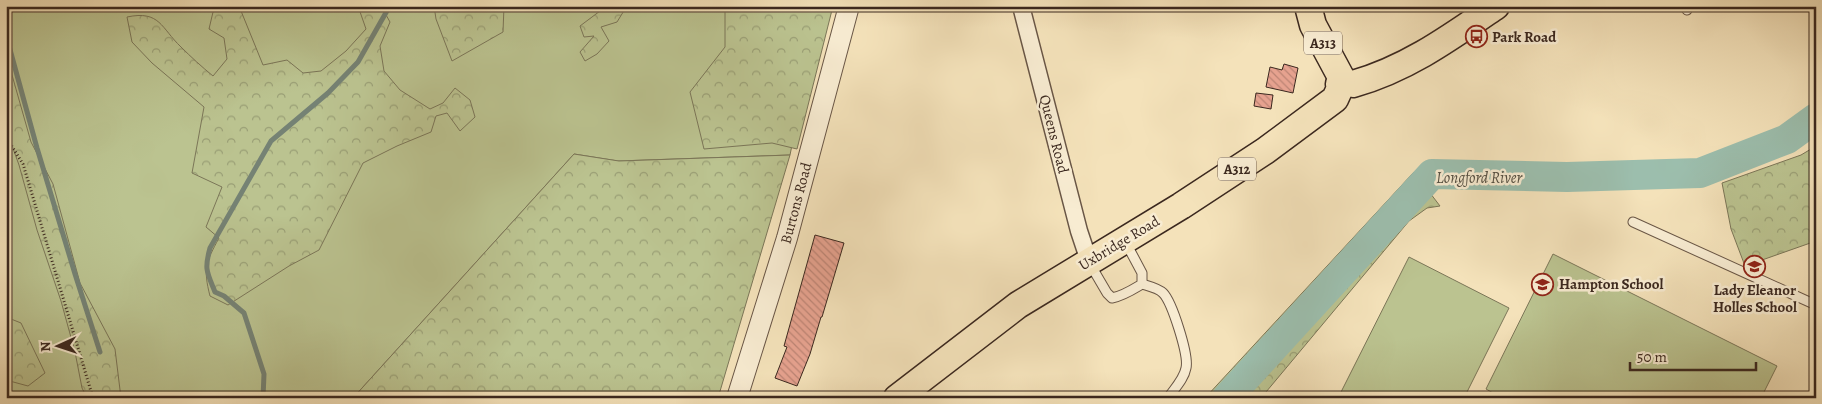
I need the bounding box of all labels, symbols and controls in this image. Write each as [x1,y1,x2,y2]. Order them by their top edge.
bus stop icon: Park Road [1464,25,1488,49]
place label: Park Road [1492,27,1557,47]
road number: A313 [1304,32,1342,54]
street label: Queens Road [1035,93,1074,176]
road number: A312 [1218,157,1256,180]
street label: Burtons Road [776,159,817,246]
water label: Longford River [1436,167,1523,189]
street label: Uxbridge Road [1075,210,1164,275]
school or university icon: Lady Eleanor Holles School [1743,255,1767,279]
school or university icon: Hampton School [1531,272,1555,296]
place label: Hampton School [1559,274,1663,294]
place label: Lady Eleanor Holles School [1713,280,1797,317]
north arrow [32,322,82,372]
scale bar [1630,339,1756,371]
text: N [36,341,55,352]
text: 50 m [1637,347,1667,367]

